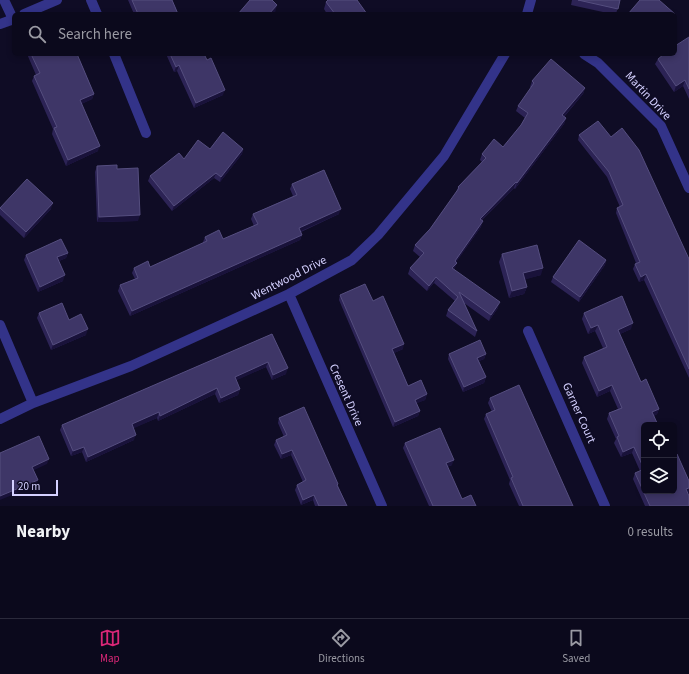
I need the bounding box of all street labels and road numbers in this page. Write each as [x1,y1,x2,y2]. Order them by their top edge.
street label: Martin Drive [621,68,675,124]
street label: Wentwood Drive [248,252,330,304]
street label: Cresent Drive [325,361,367,429]
street label: Garner Court [558,380,600,446]

